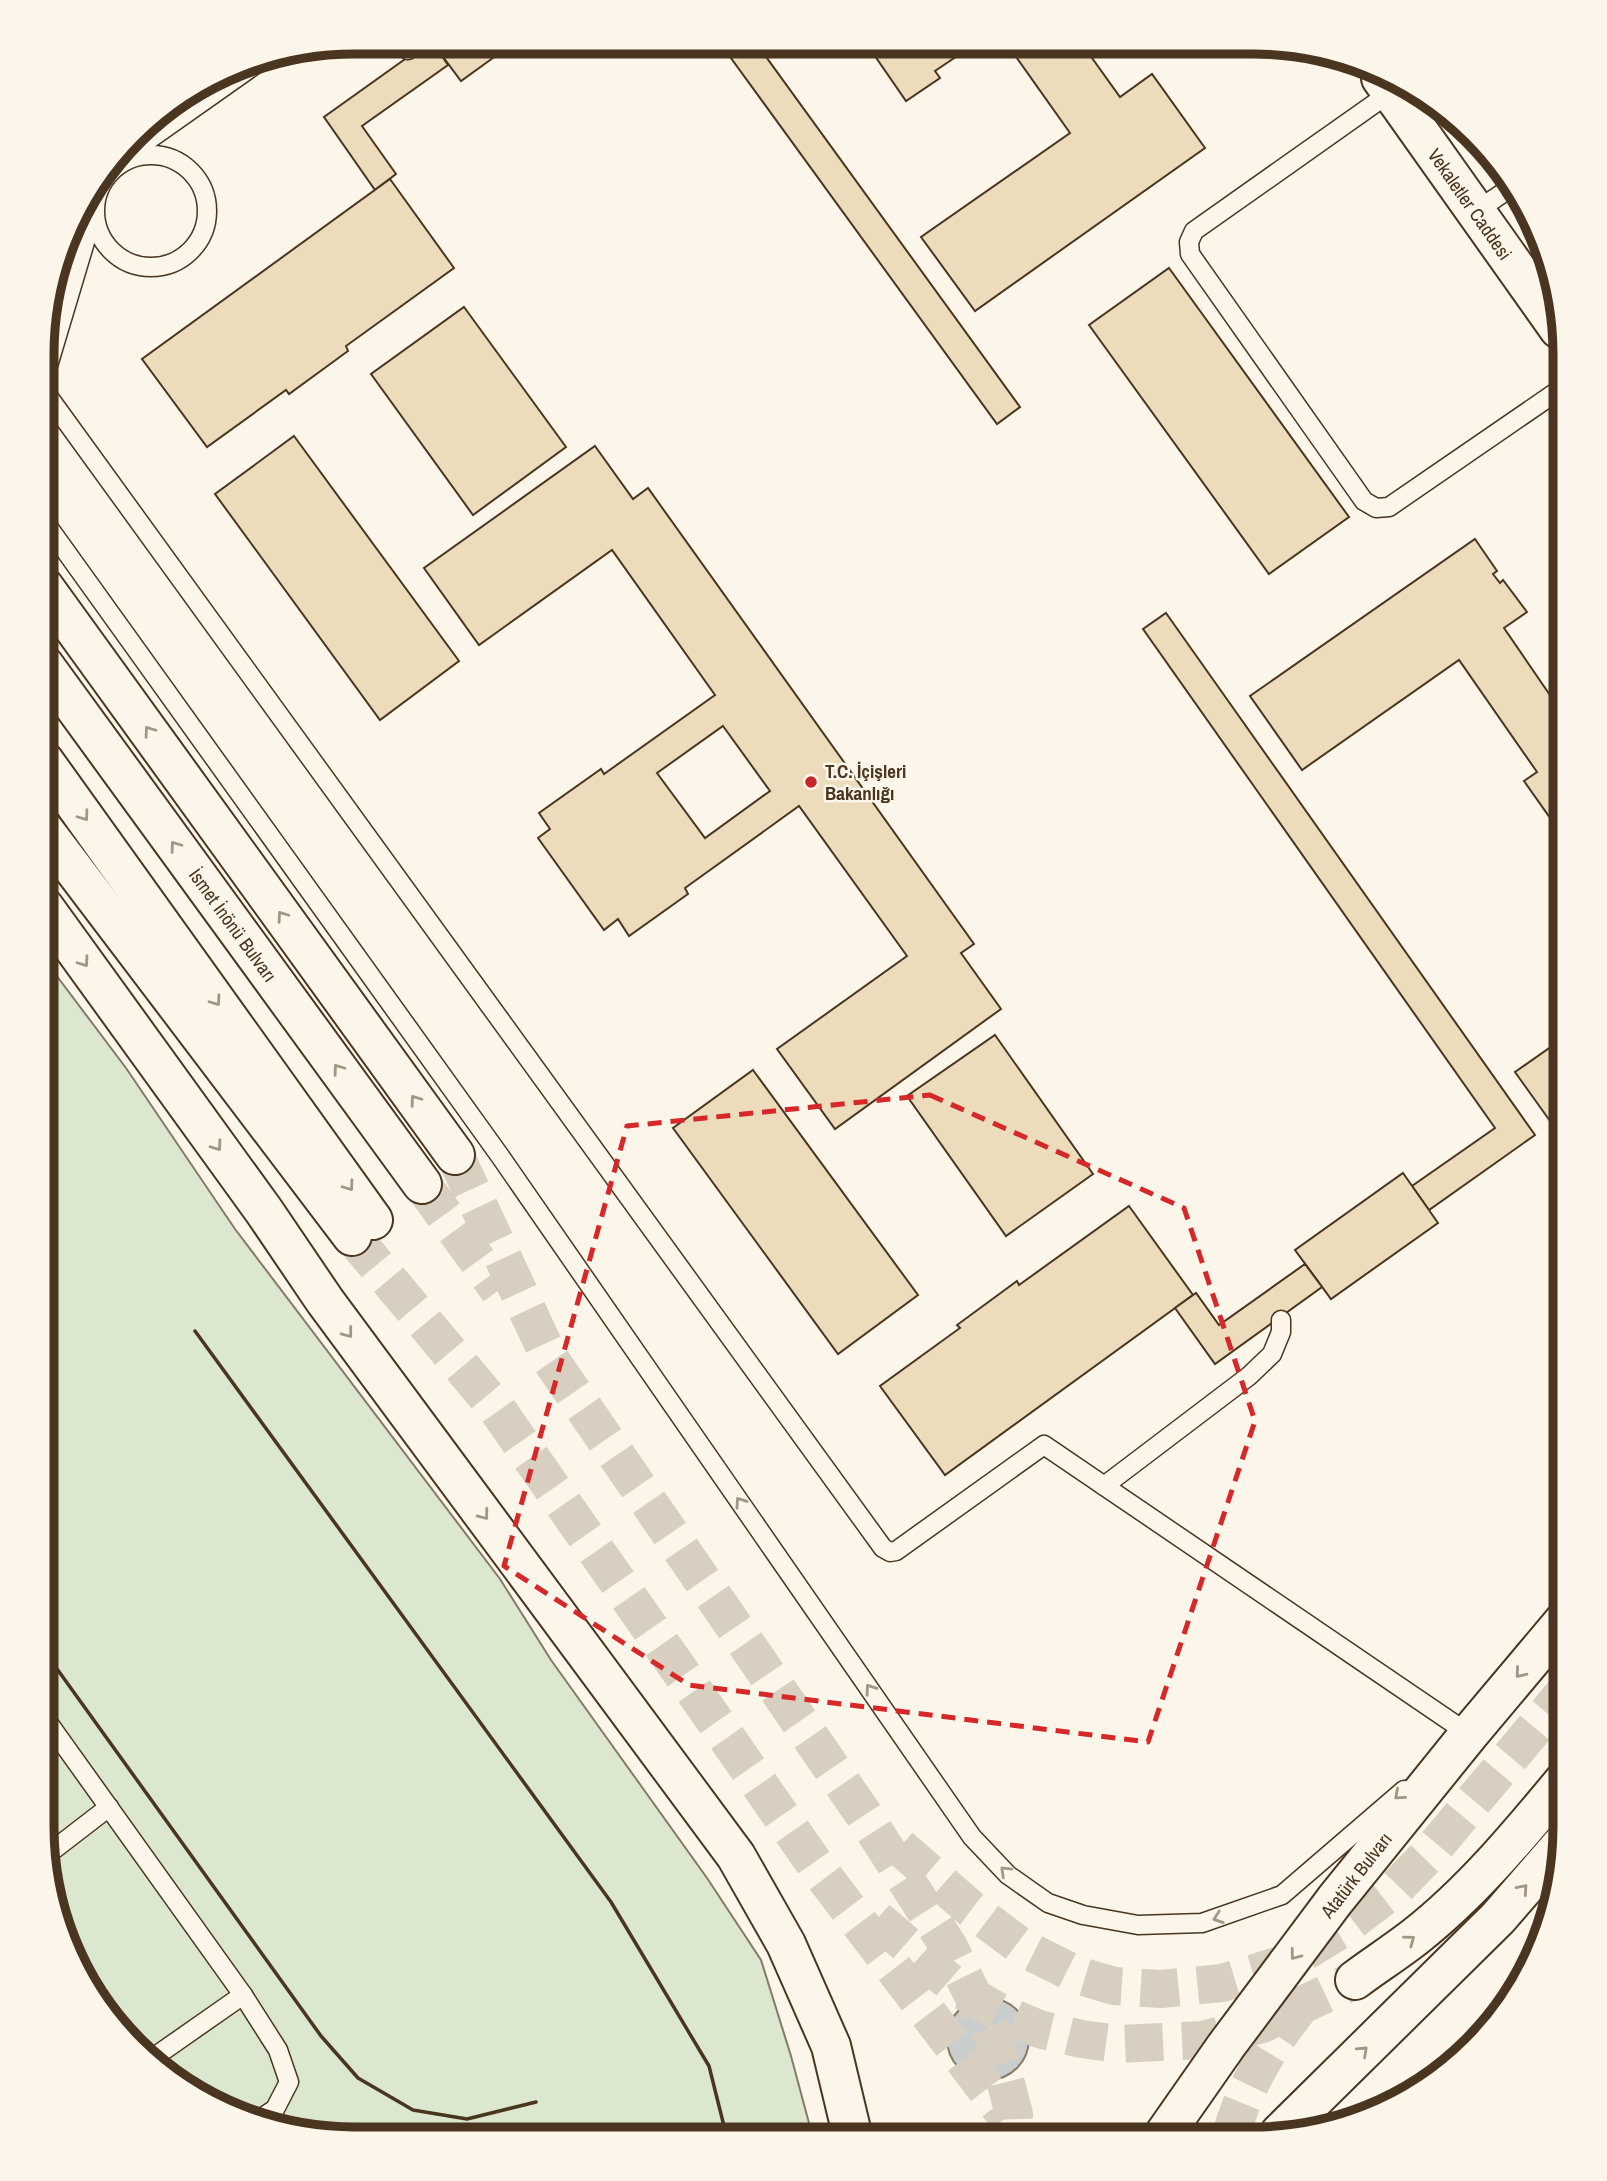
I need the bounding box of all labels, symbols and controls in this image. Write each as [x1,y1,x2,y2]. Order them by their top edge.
street label: Vekaletler Caddesi [1422,143,1518,265]
one-way arrow [144,727,157,739]
place label: T.C. İçişleri Bakanlığı [825,758,906,806]
marker: T.C. İçişleri Bakanlığı [803,774,819,790]
one-way arrow [76,808,88,821]
one-way arrow [171,841,184,853]
street label: İsmet İnönü Bulvarı [183,863,283,987]
one-way arrow [278,911,290,924]
one-way arrow [76,954,88,967]
one-way arrow [208,993,220,1006]
one-way arrow [334,1064,346,1077]
one-way arrow [411,1095,424,1108]
one-way arrow [209,1139,222,1151]
one-way arrow [340,1178,353,1191]
one-way arrow [340,1325,352,1337]
one-way arrow [736,1497,748,1510]
one-way arrow [475,1508,488,1520]
one-way arrow [1516,1665,1528,1678]
one-way arrow [866,1684,878,1697]
one-way arrow [1394,1787,1407,1799]
street label: Atatürk Bulvarı [1314,1827,1398,1924]
one-way arrow [1000,1866,1013,1879]
one-way arrow [1515,1885,1527,1898]
one-way arrow [1212,1910,1224,1924]
one-way arrow [1403,1936,1415,1948]
one-way arrow [1290,1947,1303,1960]
one-way arrow [1355,2046,1368,2059]

